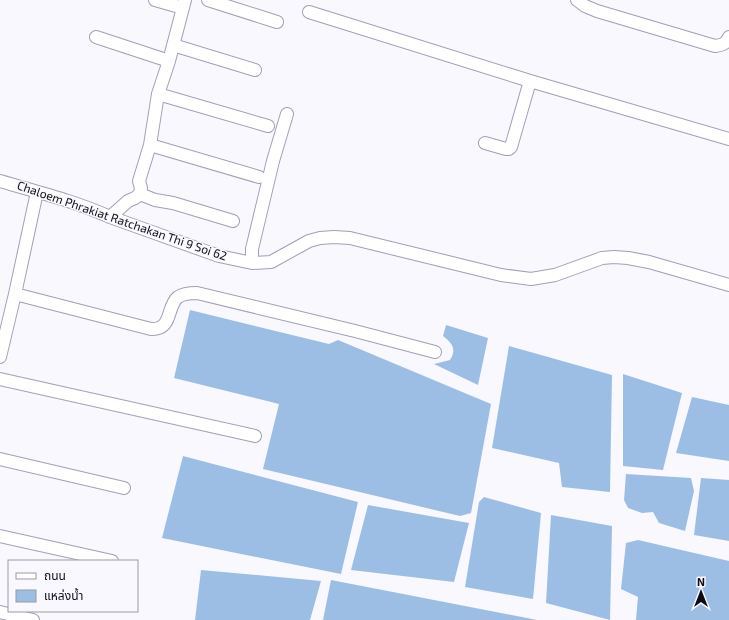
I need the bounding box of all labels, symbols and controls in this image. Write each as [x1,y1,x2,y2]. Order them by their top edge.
street label: Chaloem Phrakiat Ratchakan Thi 9 Soi 62 [16,177,229,263]
legend [8,560,138,612]
text: ถนน [44,568,66,582]
north arrow [681,572,721,612]
text: N [697,575,705,588]
text: แหล่งน้ำ [44,587,83,602]

